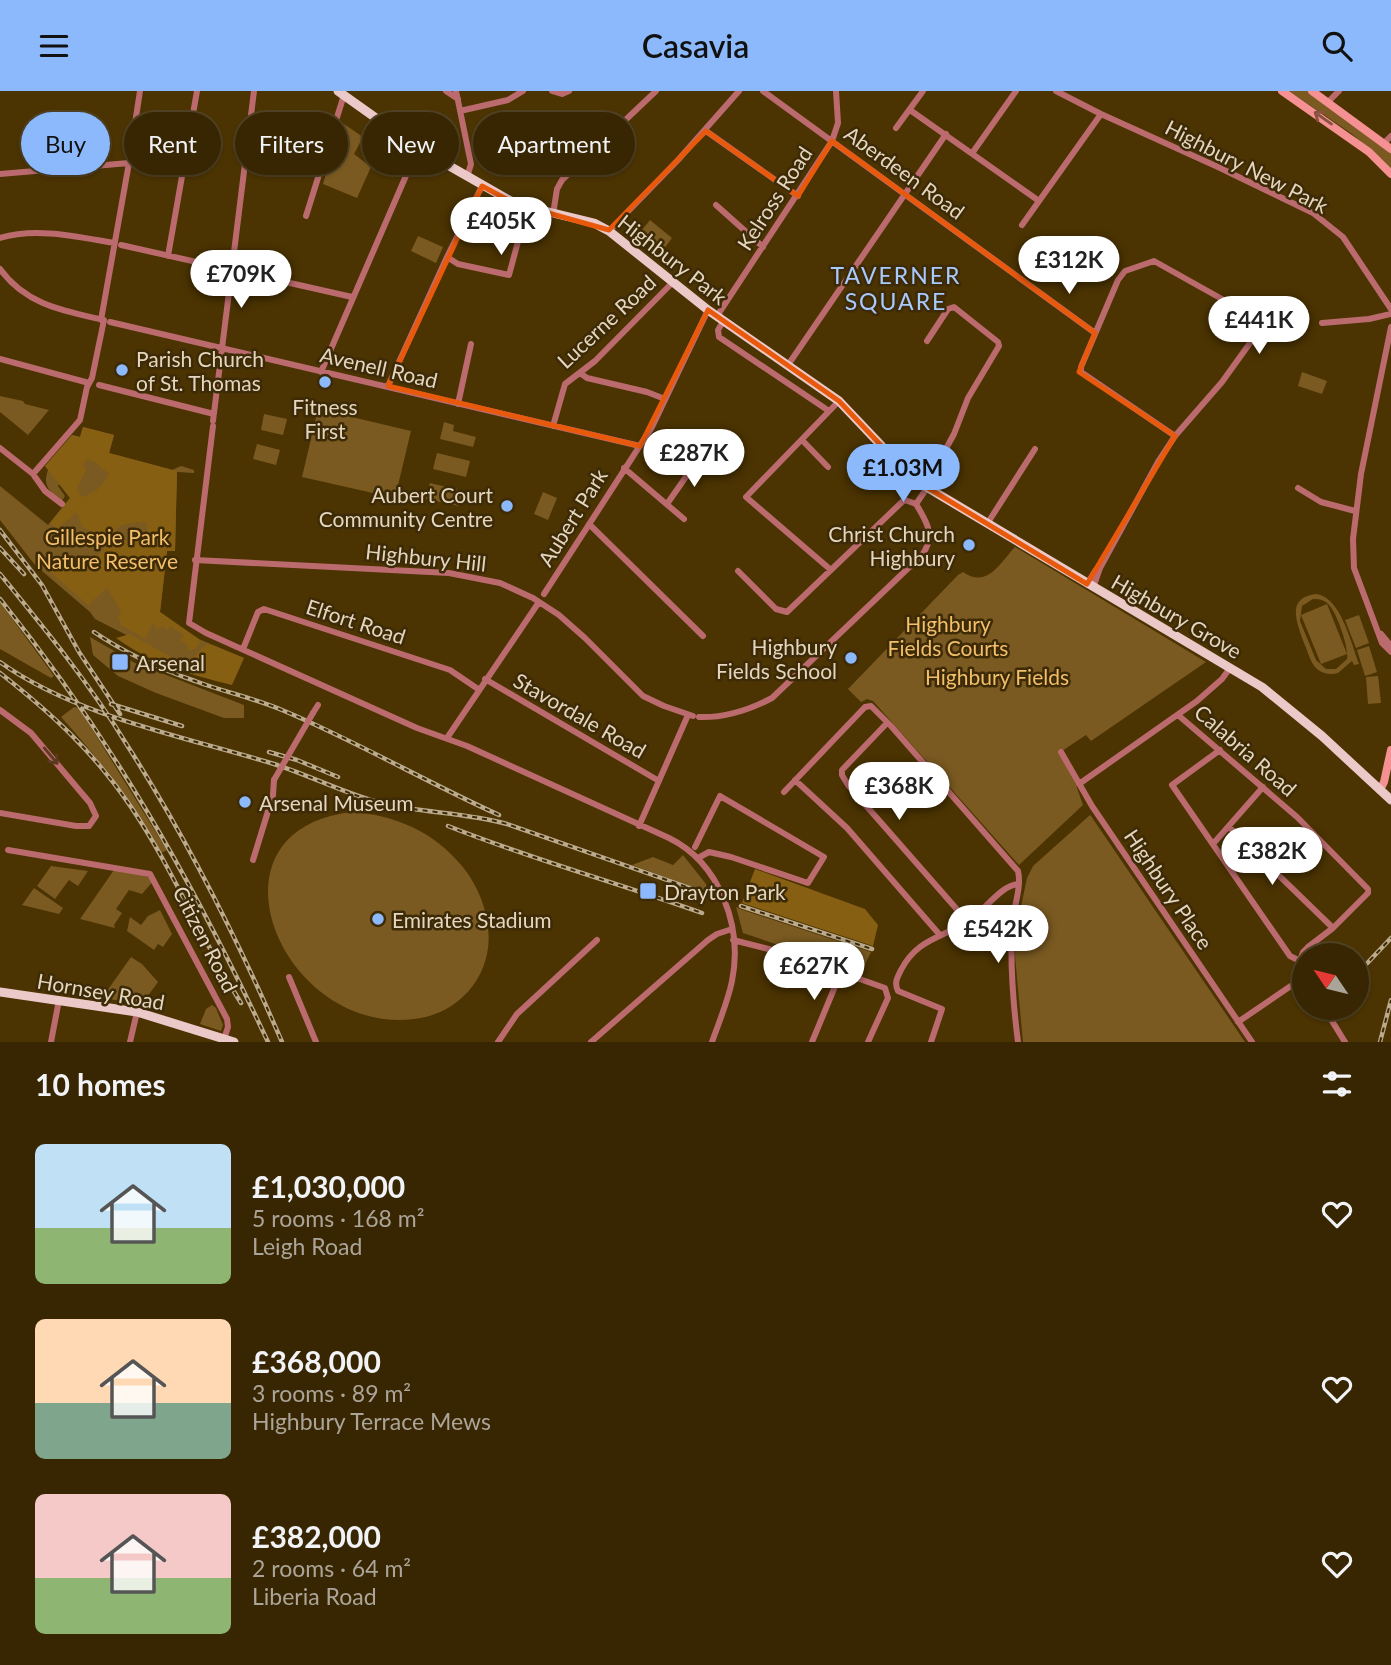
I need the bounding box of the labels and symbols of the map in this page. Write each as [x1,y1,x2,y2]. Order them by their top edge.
one-way arrow [1314,111,1333,125]
street label: Highbury New Park [1161,114,1333,218]
street label: Aberdeen Road [840,120,970,224]
street label: Kelross Road [731,142,817,254]
pin: £405K [452,197,550,257]
street label: Highbury Park [614,209,733,309]
pin: £312K [1020,237,1118,296]
pin: £709K [192,251,290,310]
district label: TAVERNER SQUARE [831,261,961,315]
street label: Lucerne Road [552,269,660,373]
pin: £441K [1210,296,1308,356]
street label: Avenell Road [318,341,440,393]
place label: Parish Church of St. Thomas [136,346,264,395]
marker: Parish Church of St. Thomas [114,362,130,378]
marker: Fitness First [317,374,333,390]
place label: Fitness First [292,394,358,443]
pin: £287K [645,429,743,489]
pin: £1.03M [846,445,960,504]
street label: Aubert Park [532,463,612,570]
place label: Aubert Court Community Centre [319,482,493,531]
marker: Aubert Court Community Centre [499,498,515,514]
place label: Christ Church Highbury [828,521,955,570]
park label: Gillespie Park Nature Reserve [36,524,178,573]
marker: Christ Church Highbury [961,537,977,553]
street label: Highbury Hill [364,538,488,576]
street label: Highbury Grove [1108,569,1246,663]
street label: Elfort Road [303,593,409,649]
park label: Highbury Fields Courts [888,611,1008,660]
place label: Highbury Fields School [716,634,837,683]
place label: Arsenal [136,650,205,675]
marker: Highbury Fields School [843,650,859,666]
marker: Arsenal [110,652,130,672]
park label: Highbury Fields [925,664,1069,689]
street label: Stavordale Road [509,667,651,763]
street label: Calabria Road [1190,699,1302,801]
one-way arrow [43,747,58,765]
pin: £368K [850,763,948,822]
place label: Arsenal Museum [259,790,414,815]
marker: Arsenal Museum [237,794,253,810]
street label: Highbury Place [1120,824,1218,954]
pin: £382K [1223,827,1321,887]
place label: Drayton Park [664,879,786,904]
marker: Drayton Park [638,881,658,901]
street label: Citizen Road [169,882,243,996]
pin: £542K [949,905,1047,965]
place label: Emirates Stadium [392,907,552,932]
marker: Emirates Stadium [370,911,386,927]
pin: £627K [765,943,863,1002]
north arrow [1292,943,1368,1020]
street label: Hornsey Road [35,967,167,1015]

